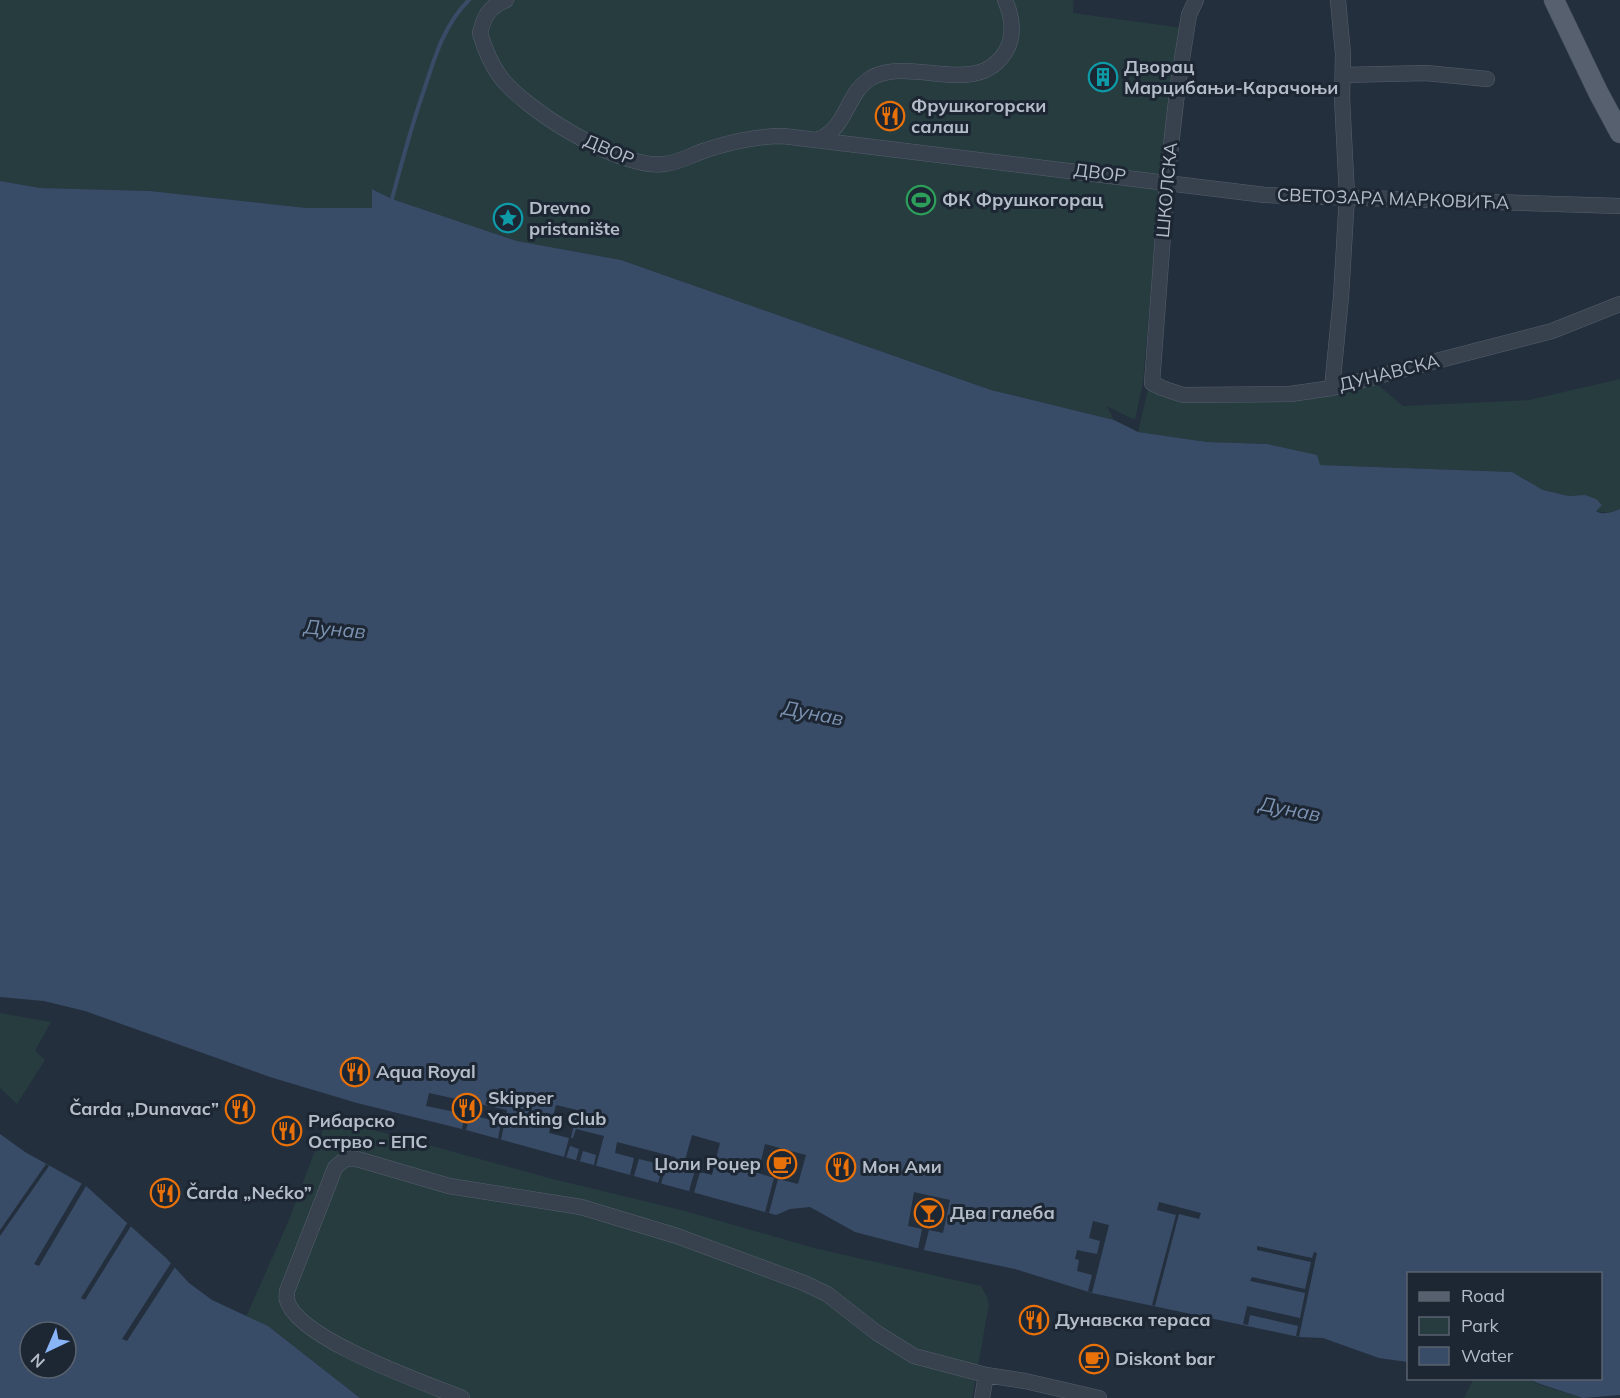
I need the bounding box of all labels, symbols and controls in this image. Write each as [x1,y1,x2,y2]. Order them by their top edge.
place label: Дворац Марцибањи-Карачоњи [1124,55,1338,99]
building icon: Дворац Марцибањи-Карачоњи [1087,61,1119,93]
place label: Фрушкогорски салаш [911,94,1046,138]
restaurant icon: Фрушкогорски салаш [874,100,906,132]
street label: ДВОР [581,129,638,170]
street label: ШКОЛСКА [1151,141,1182,239]
street label: ДВОР [1073,158,1127,187]
street label: СВЕТОЗАРА МАРКОВИЋА [1276,183,1510,214]
sports icon: ФК Фрушкогорац [905,184,937,216]
place label: ФК Фрушкогорац [942,188,1104,211]
place label: Drevno pristanište [529,196,620,240]
place icon: Drevno pristanište [492,202,524,234]
street label: ДУНАВСКА [1336,349,1441,396]
water label: Дунав [302,613,367,644]
water label: Дунав [779,694,846,731]
water label: Дунав [1256,790,1323,827]
restaurant icon: Aqua Royal [339,1056,371,1088]
place label: Aqua Royal [376,1060,476,1083]
place label: Skipper Yachting Club [487,1086,606,1130]
restaurant icon: Skipper Yachting Club [451,1092,483,1124]
restaurant icon: Čarda „Dunavac” [224,1093,256,1125]
place label: Čarda „Dunavac” [69,1097,219,1120]
place label: Рибарско Острво - ЕПС [308,1109,428,1153]
restaurant icon: Рибарско Острво - ЕПС [271,1115,303,1147]
cafe icon: Џоли Роџер [766,1148,798,1180]
restaurant icon: Мон Ами [825,1151,857,1183]
place label: Џоли Роџер [654,1152,761,1175]
place label: Мон Ами [862,1155,942,1178]
restaurant icon: Čarda „Nećko” [149,1177,181,1209]
place label: Čarda „Nećko” [186,1181,312,1204]
bar icon: Два галеба [913,1197,945,1229]
place label: Два галеба [950,1201,1055,1224]
legend [1407,1272,1602,1380]
text: Road [1461,1284,1505,1307]
restaurant icon: Дунавска тераса [1018,1304,1050,1336]
place label: Дунавска тераса [1055,1308,1211,1331]
text: Park [1461,1314,1500,1337]
north arrow [18,1320,78,1380]
cafe icon: Diskont bar [1078,1343,1110,1375]
text: Water [1461,1344,1514,1367]
place label: Diskont bar [1115,1347,1216,1370]
text: N [26,1349,49,1372]

